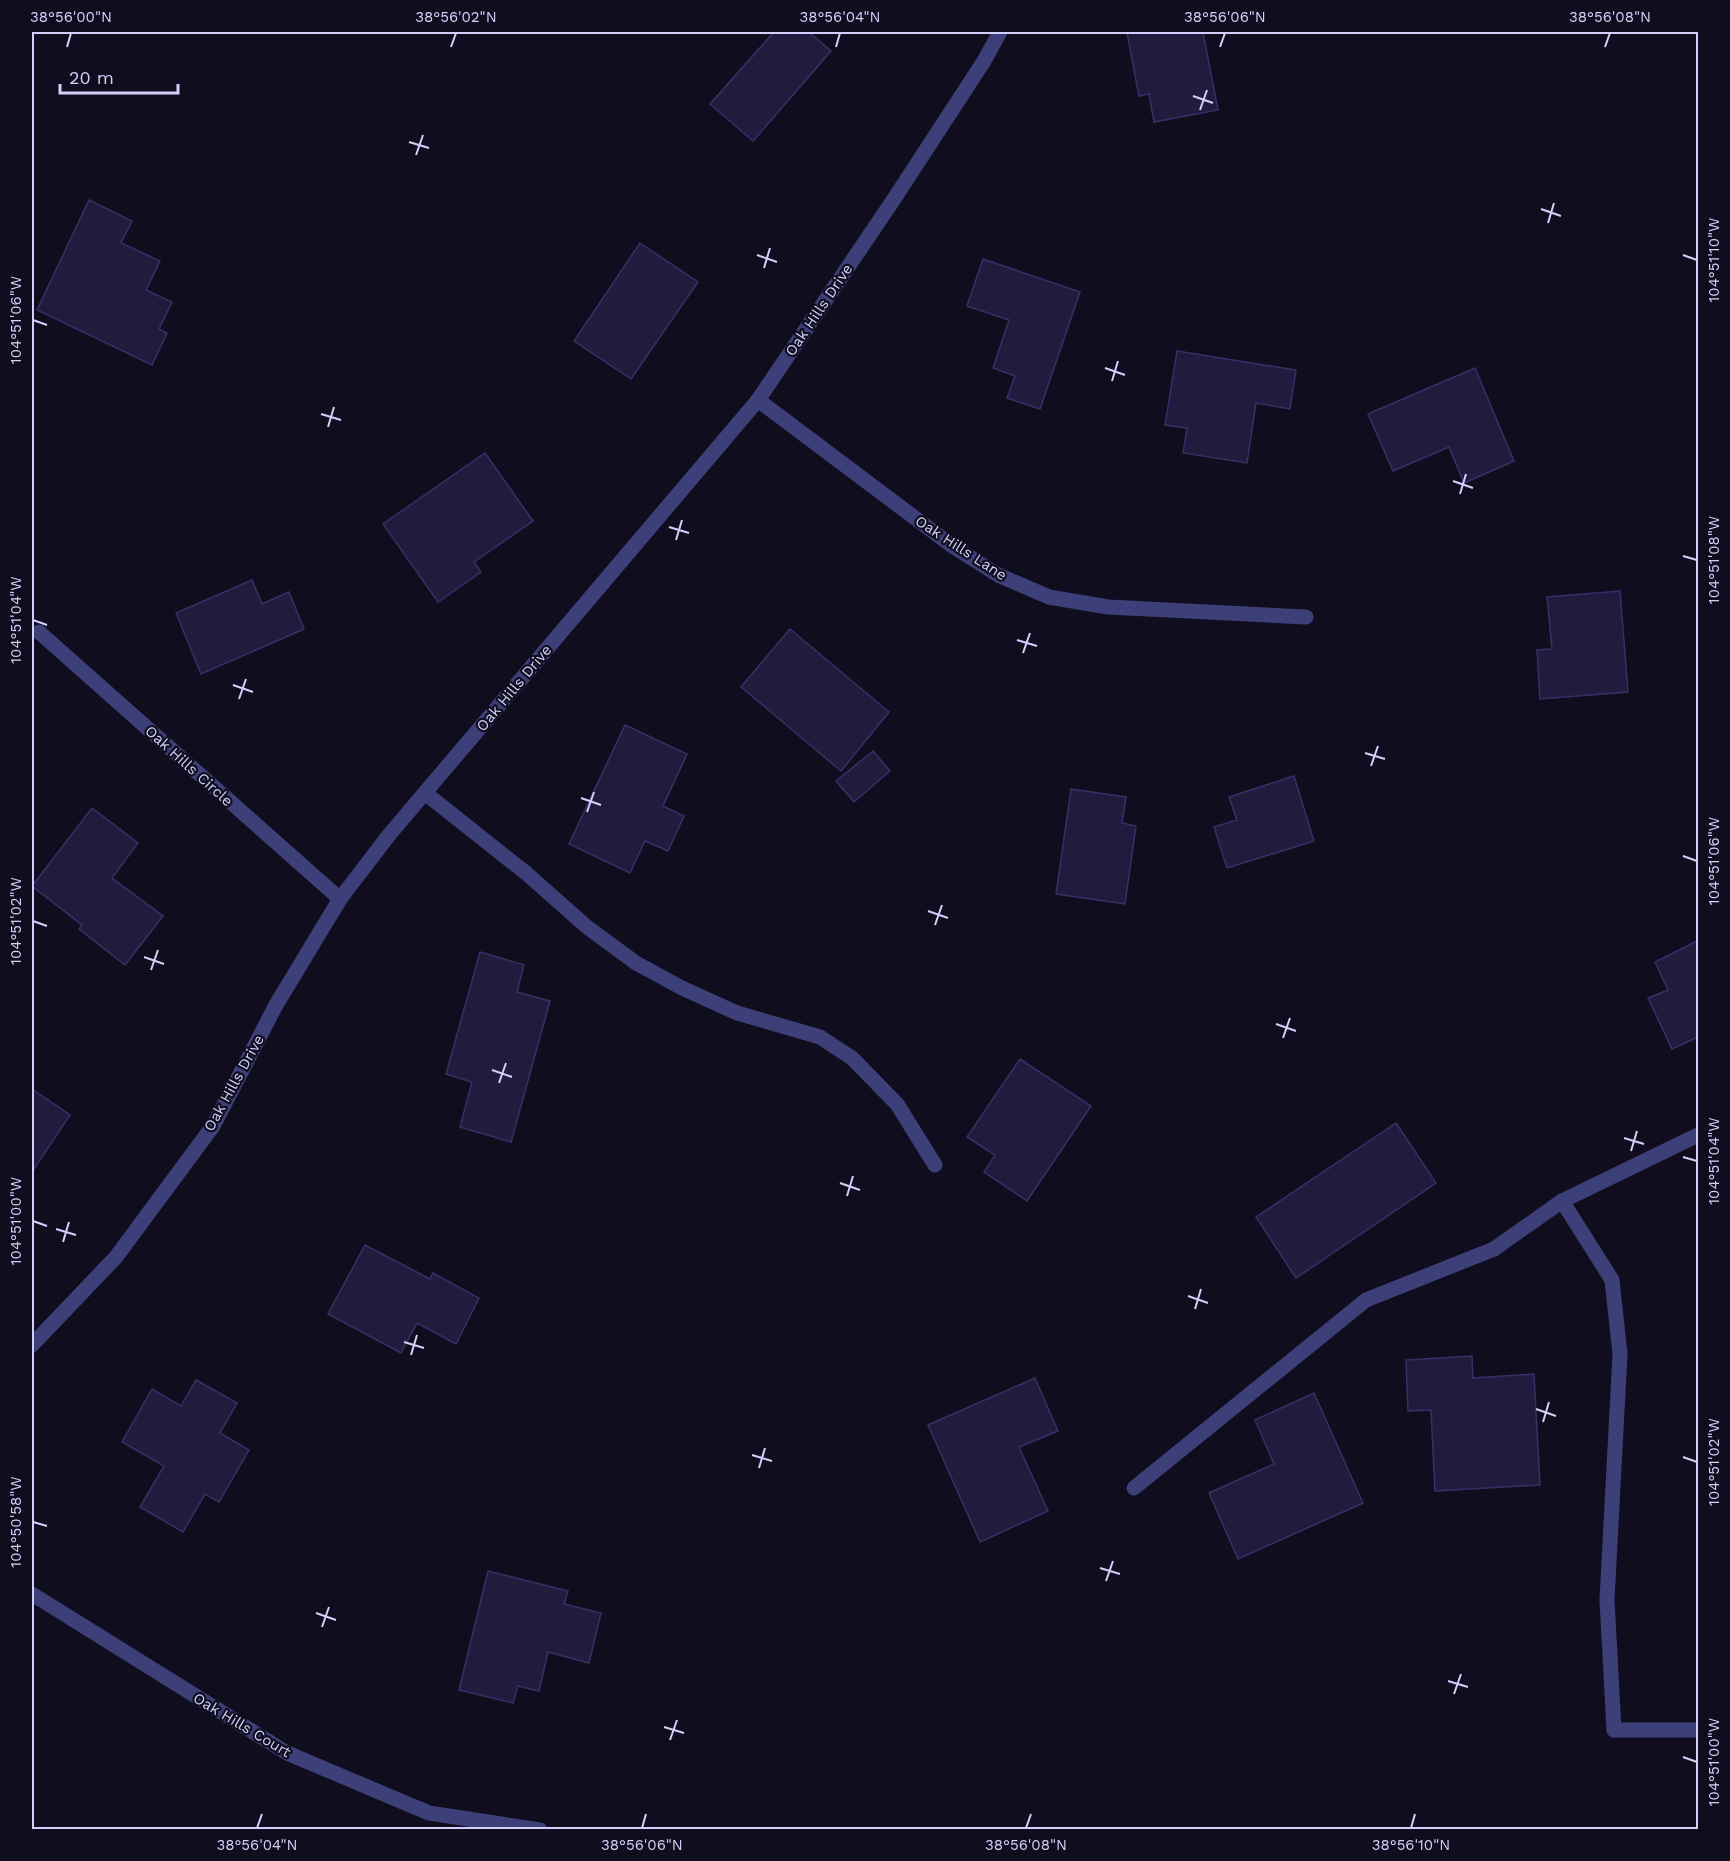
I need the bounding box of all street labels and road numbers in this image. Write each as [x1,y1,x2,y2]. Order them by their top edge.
street label: Oak Hills Drive [781,260,857,360]
street label: Oak Hills Lane [912,512,1010,584]
street label: Oak Hills Drive [473,641,555,735]
street label: Oak Hills Circle [141,722,237,810]
street label: Oak Hills Drive [200,1032,268,1134]
street label: Oak Hills Court [190,1689,295,1762]

